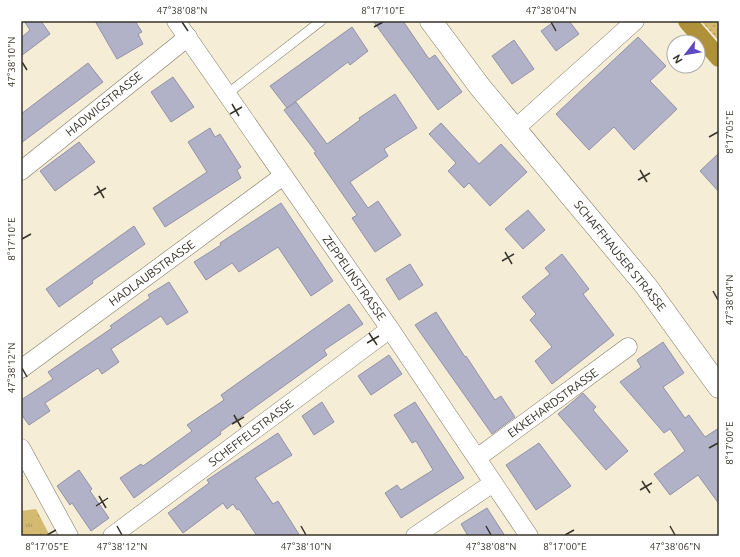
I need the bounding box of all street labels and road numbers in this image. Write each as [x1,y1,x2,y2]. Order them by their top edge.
street label: HADWIGSTRASSE [63,69,145,138]
street label: SCHAFFHAUSER STRASSE [572,198,669,314]
street label: ZEPPELINSTRASSE [320,233,389,323]
street label: HADLAUBSTRASSE [106,237,197,308]
street label: EKKEHARDSTRASSE [505,365,601,440]
street label: SCHEFFELSTRASSE [206,396,296,469]

